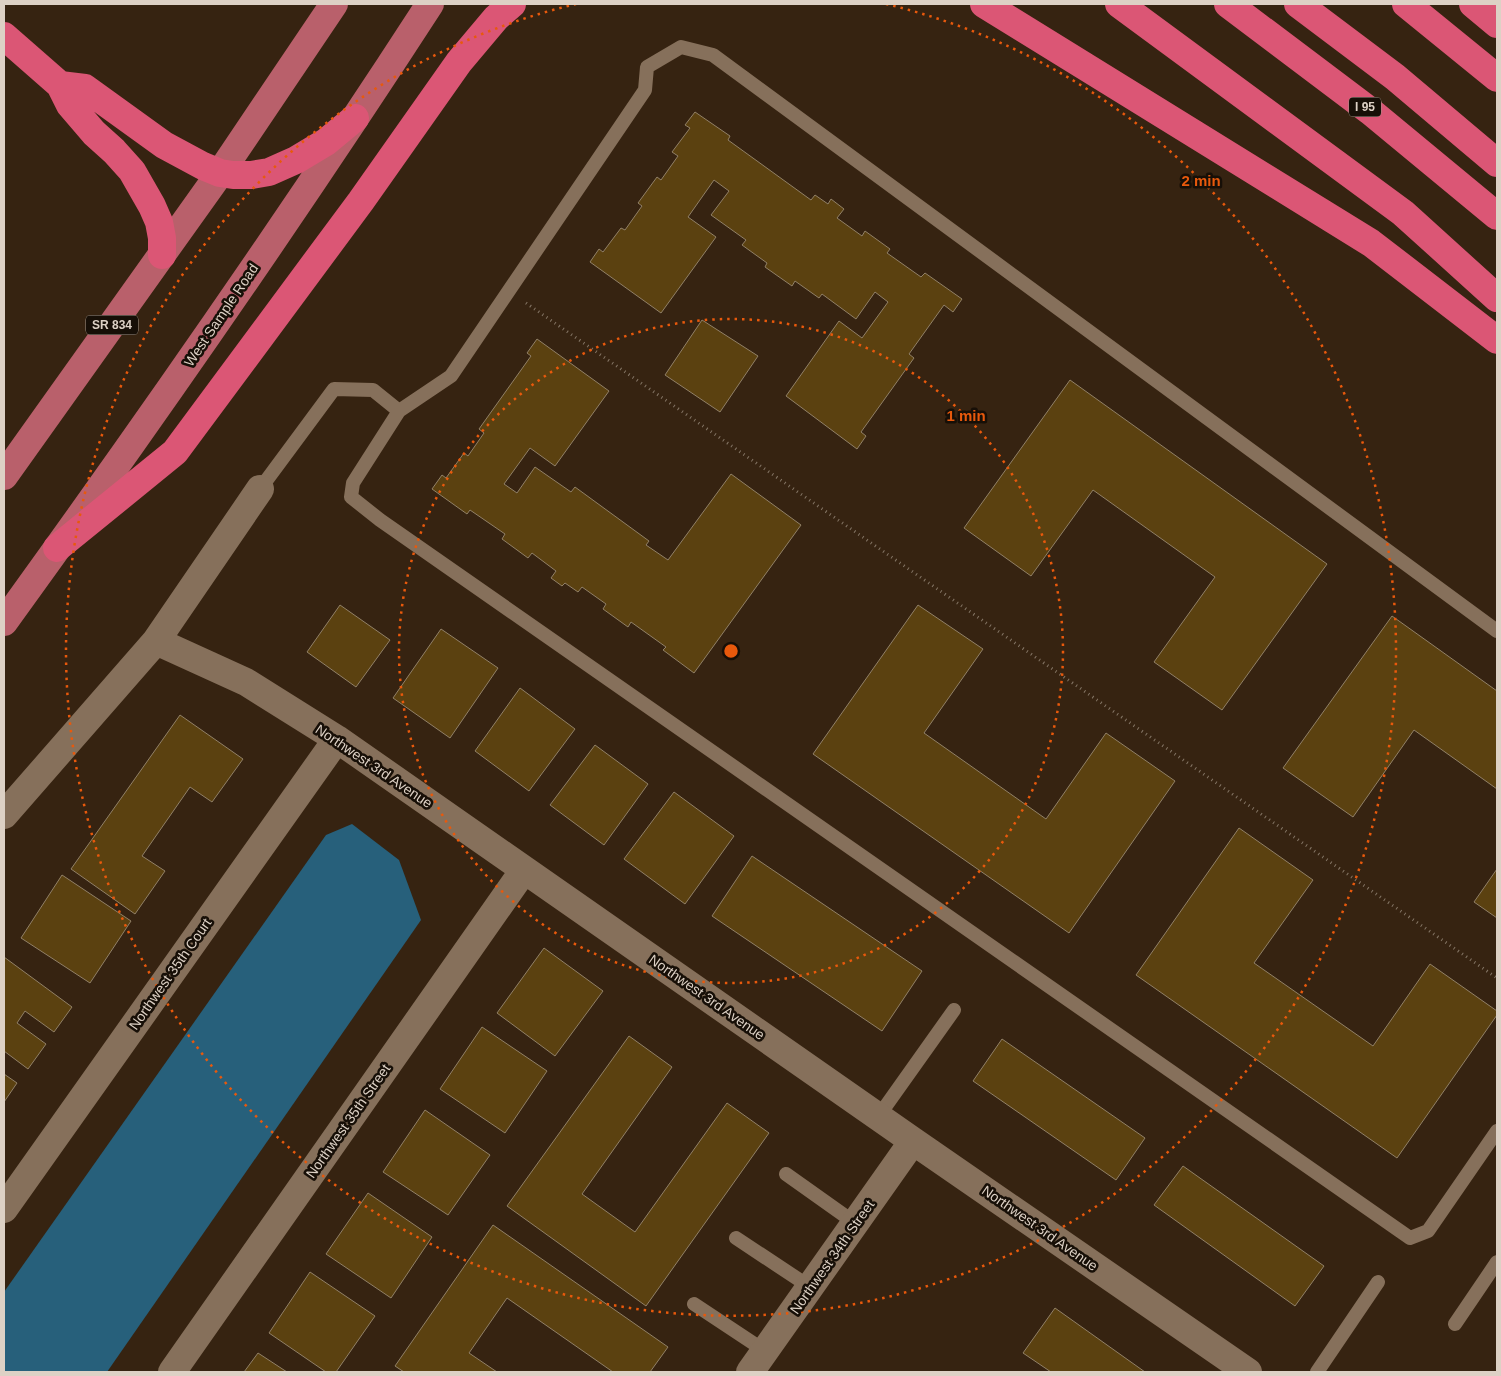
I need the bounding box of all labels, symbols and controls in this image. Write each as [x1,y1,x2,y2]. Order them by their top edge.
road number: I 95 [1349,98,1381,116]
text: 2 min [1181,172,1221,189]
street label: West Sample Road [181,261,261,369]
road number: SR 834 [86,316,138,334]
text: 1 min [946,407,986,424]
centre of rings [722,642,740,660]
street label: Northwest 3rd Avenue [313,721,436,811]
street label: Northwest 35th Court [126,915,215,1033]
street label: Northwest 3rd Avenue [646,951,768,1043]
street label: Northwest 35th Street [303,1061,393,1181]
street label: Northwest 3rd Avenue [979,1182,1101,1274]
street label: Northwest 34th Street [787,1197,877,1317]

